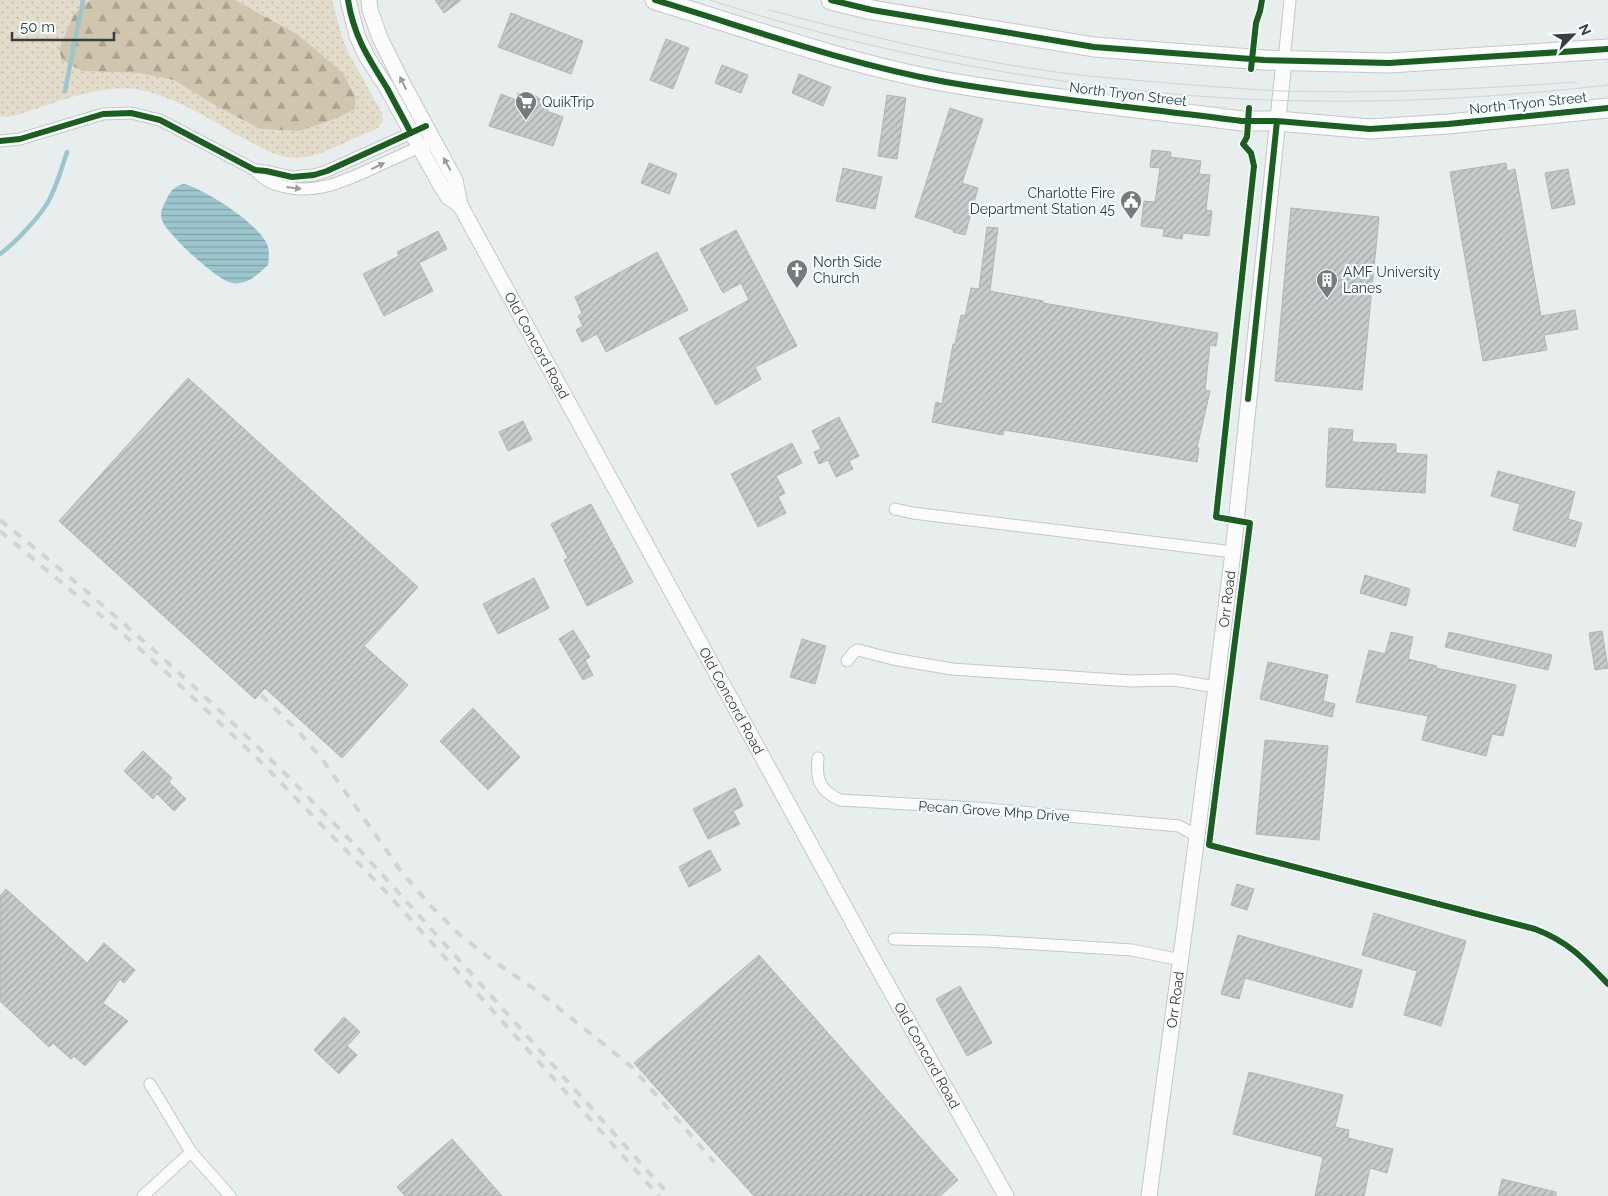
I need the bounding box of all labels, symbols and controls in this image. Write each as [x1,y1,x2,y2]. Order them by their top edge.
scale bar [12,10,115,42]
north arrow [1548,10,1598,60]
text: 50 m [20,18,55,36]
text: N [1575,22,1594,38]
one-way arrow [399,76,407,90]
street label: North Tryon Street [1068,79,1188,109]
street label: North Tryon Street [1468,89,1588,117]
supermarket icon: QuikTrip [514,90,538,121]
place label: QuikTrip [542,94,594,110]
one-way arrow [443,156,451,171]
one-way arrow [371,162,385,170]
one-way arrow [286,185,302,193]
place label: Charlotte Fire Department Station 45 [970,185,1115,217]
public building icon: Charlotte Fire Department Station 45 [1119,189,1143,220]
place label: North Side Church [813,254,882,286]
church icon: North Side Church [785,258,809,289]
place label: AMF University Lanes [1343,264,1441,296]
building icon: AMF University Lanes [1315,268,1339,299]
street label: Old Concord Road [501,289,573,402]
street label: Orr Road [1215,570,1239,628]
street label: Old Concord Road [696,644,767,757]
street label: Pecan Grove Mhp Drive [918,798,1070,824]
street label: Orr Road [1163,970,1187,1029]
street label: Old Concord Road [891,999,963,1111]

